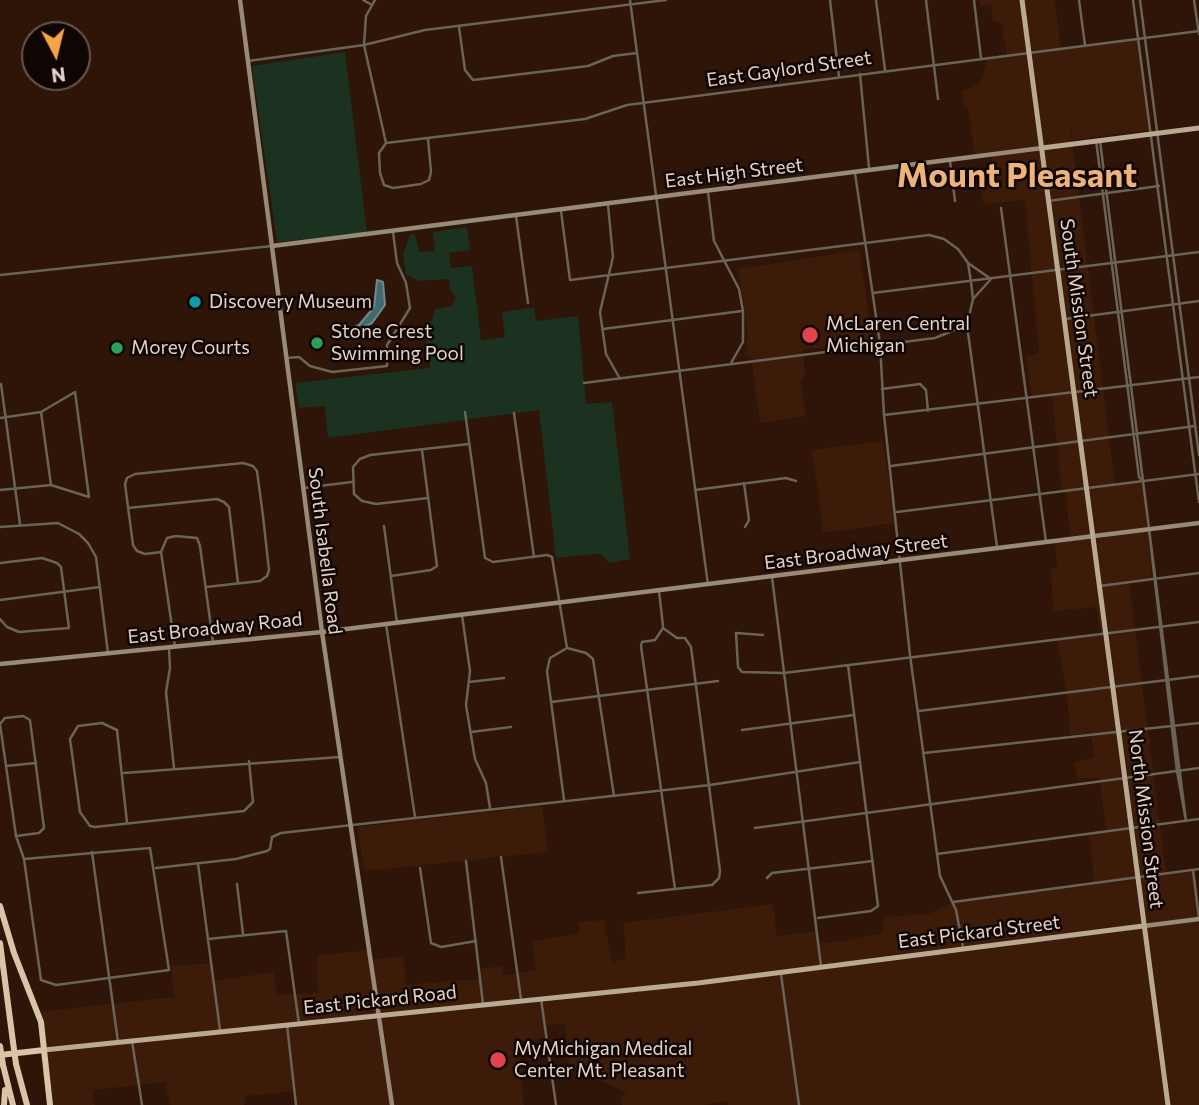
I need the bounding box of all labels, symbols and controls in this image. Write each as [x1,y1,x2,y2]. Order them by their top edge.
north arrow [21,21,91,91]
street label: East Gaylord Street [705,46,873,92]
text: N [50,63,67,88]
street label: East High Street [664,153,804,193]
district label: Mount Pleasant [897,156,1137,196]
street label: South Mission Street [1055,217,1103,399]
place label: Discovery Museum [209,291,372,313]
marker: Discovery Museum [187,294,203,310]
place label: McLaren Central Michigan [826,313,970,357]
place label: Stone Crest Swimming Pool [331,321,464,365]
marker: McLaren Central Michigan [800,325,820,345]
marker: Stone Crest Swimming Pool [309,335,325,351]
place label: Morey Courts [131,337,250,359]
marker: Morey Courts [109,340,125,356]
street label: South Isabella Road [303,466,347,636]
street label: East Broadway Street [763,529,949,575]
street label: East Broadway Road [126,607,304,649]
street label: North Mission Street [1124,728,1168,910]
street label: East Pickard Street [897,911,1061,953]
street label: East Pickard Road [302,981,458,1019]
place label: MyMichigan Medical Center Mt. Pleasant [514,1038,692,1082]
marker: MyMichigan Medical Center Mt. Pleasant [488,1050,508,1070]

